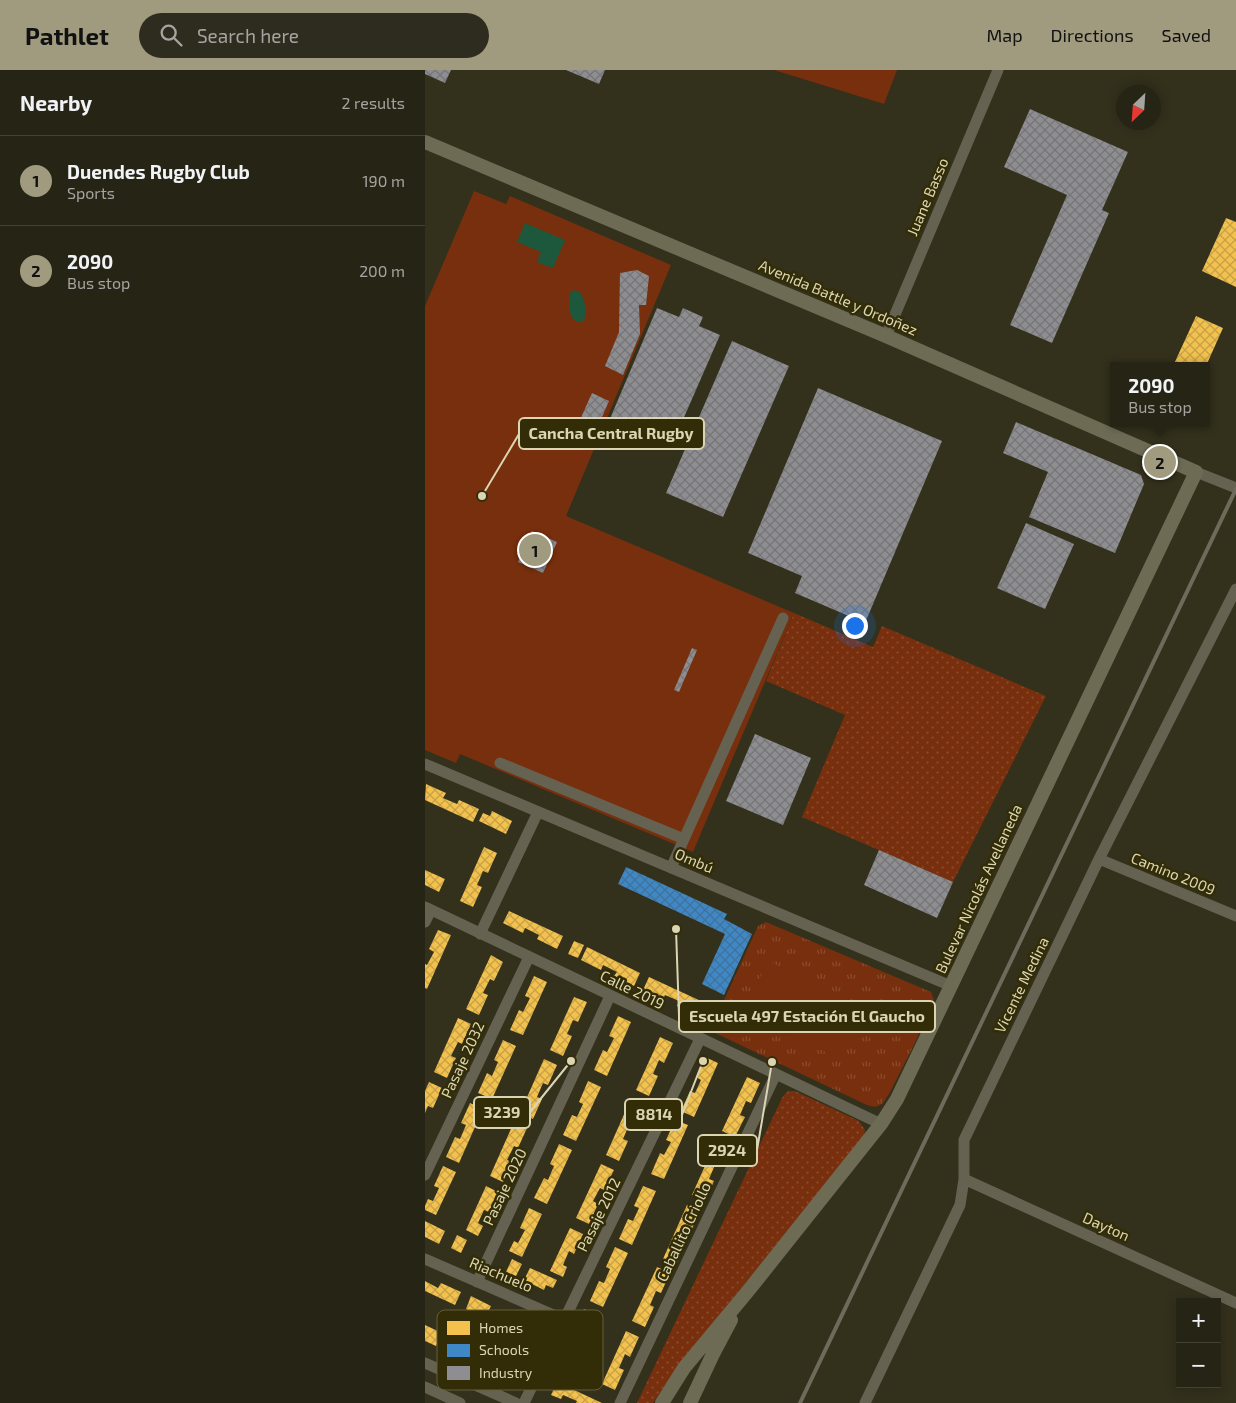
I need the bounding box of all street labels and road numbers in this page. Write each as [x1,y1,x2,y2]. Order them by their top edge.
street label: Juane Basso [903,155,952,238]
street label: Avenida Battle y Ordoñez [756,256,920,339]
street label: Bulevar Nicolás Avellaneda [931,801,1025,976]
street label: Ombú [672,844,716,876]
street label: Camino 2009 [1129,848,1218,898]
street label: Vicente Medina [990,934,1052,1035]
street label: Calle 2019 [597,966,667,1012]
street label: Pasaje 2032 [437,1018,489,1101]
street label: Pasaje 2020 [478,1145,531,1228]
street label: Pasaje 2012 [572,1175,625,1255]
street label: Caballito Criollo [652,1179,714,1284]
street label: Dayton [1080,1208,1132,1244]
street label: Riachuelo [467,1253,536,1295]

